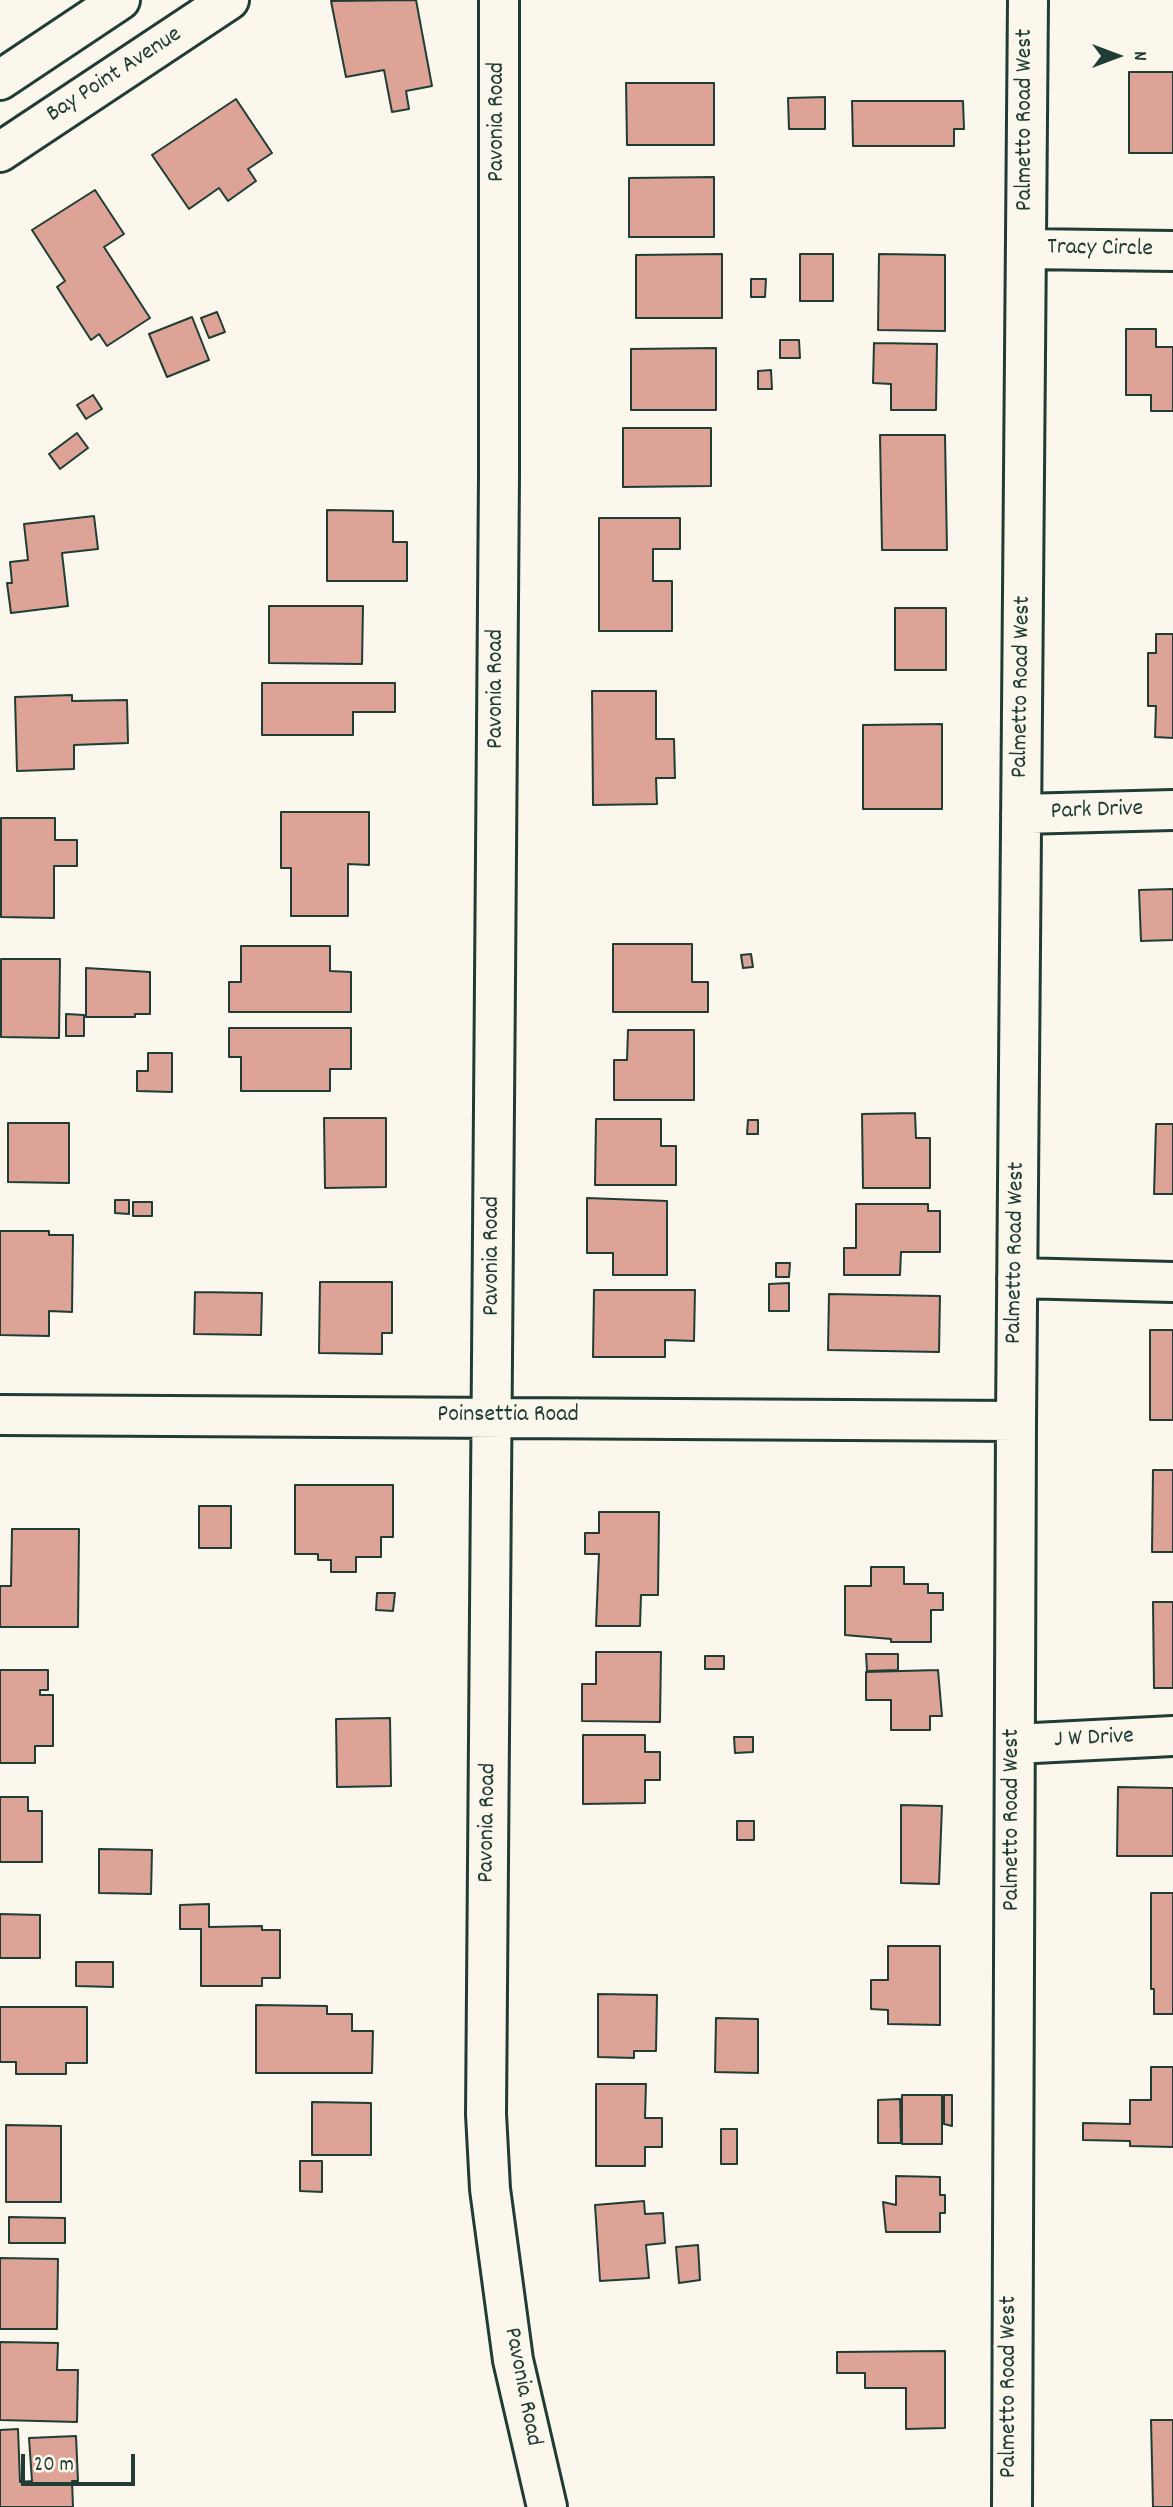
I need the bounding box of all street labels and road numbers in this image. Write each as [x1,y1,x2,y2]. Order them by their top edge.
street label: Bay Point Avenue [42,22,188,130]
street label: Palmetto Road West [1013,29,1041,211]
street label: Pavonia Road [485,62,513,182]
street label: Tracy Circle [1047,235,1153,265]
street label: Palmetto Road West [1007,596,1039,778]
street label: Pavonia Road [484,629,512,749]
street label: Park Drive [1050,796,1144,828]
street label: Palmetto Road West [1001,1162,1033,1344]
street label: Pavonia Road [480,1196,508,1316]
street label: Poinsettia Road [437,1403,579,1431]
street label: J W Drive [1053,1724,1135,1756]
street label: Palmetto Road West [1000,1729,1028,1911]
street label: Pavonia Road [474,1763,504,1883]
street label: Palmetto Road West [997,2296,1025,2478]
street label: Pavonia Road [495,2325,547,2449]

